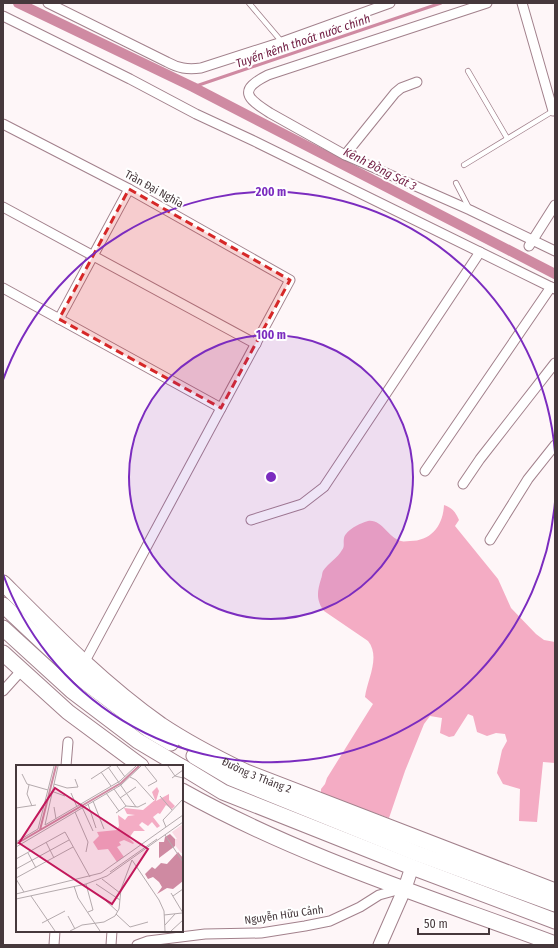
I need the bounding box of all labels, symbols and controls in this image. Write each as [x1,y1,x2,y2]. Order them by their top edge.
water label: Tuyến kênh thoát nước chính [234,10,372,71]
water label: Kênh Đồng Sát 3 [341,144,419,193]
street label: Trần Đại Nghĩa [122,168,186,210]
text: 200 m [255,185,286,199]
text: 100 m [256,328,286,342]
centre of rings [264,470,278,484]
street label: Đường 3 Tháng 2 [220,755,293,795]
inset map [16,765,183,932]
street label: Nguyễn Hữu Cảnh [244,903,324,927]
scale bar [418,910,489,936]
text: 50 m [424,917,448,931]

